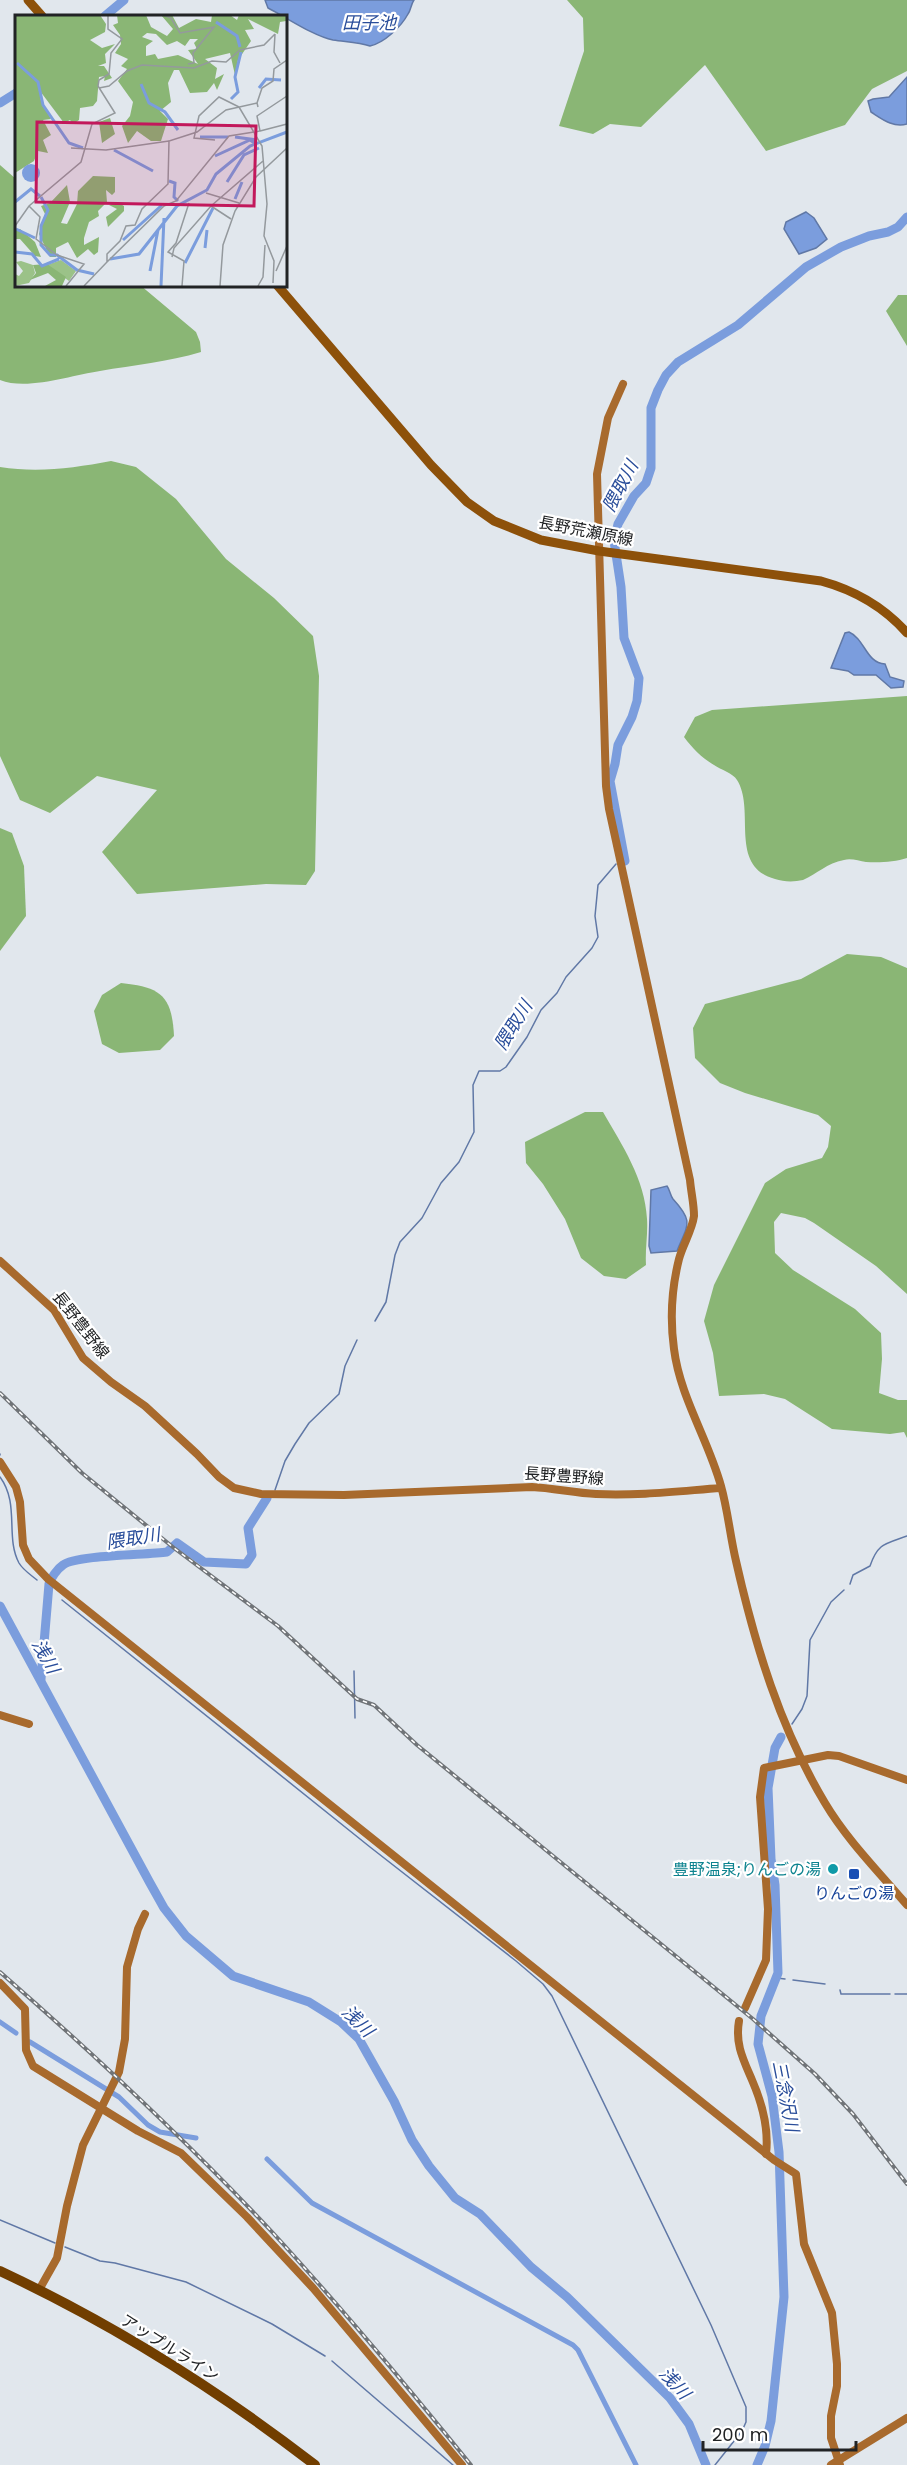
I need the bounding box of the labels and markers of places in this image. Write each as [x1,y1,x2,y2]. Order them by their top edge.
place label: 豊野温泉;りんごの湯 [673,1858,821,1881]
marker: 豊野温泉;りんごの湯 [826,1862,840,1876]
marker: りんごの湯 [847,1867,861,1881]
place label: りんごの湯 [814,1882,894,1905]

